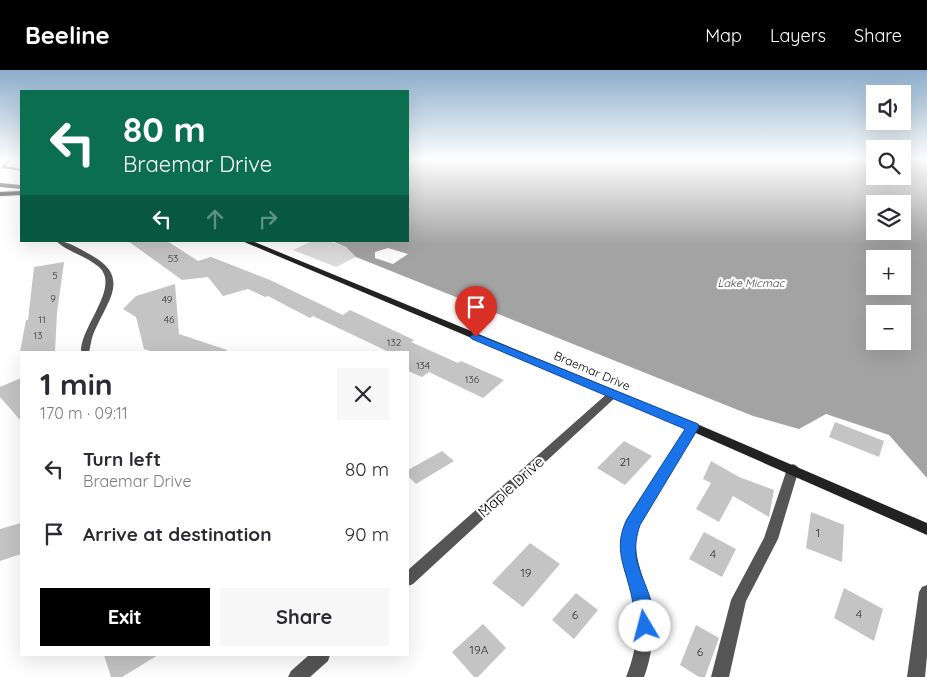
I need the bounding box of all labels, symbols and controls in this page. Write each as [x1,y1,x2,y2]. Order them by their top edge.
text: Beeline [25,20,110,50]
text: Map [705,24,742,47]
text: Layers [770,24,826,47]
text: Share [854,24,902,47]
map controls [866,85,911,350]
button: sound [866,85,911,130]
text: 80 m [123,107,206,151]
icon: left [40,110,105,175]
button: search [866,140,911,185]
text: Braemar Drive [123,150,272,178]
button: layers [866,195,911,240]
icon: left [148,205,176,233]
icon: ahead [201,205,229,233]
icon: right [254,205,282,233]
button: + [866,250,911,295]
house number: 53 [168,252,178,265]
house number: 5 [52,269,58,282]
water label: Lake Micmac [718,276,786,290]
pin [455,286,497,337]
house number: 9 [50,292,56,305]
house number: 49 [162,293,173,306]
icon: arrive [462,293,490,321]
button: − [866,305,911,350]
house number: 11 [38,313,46,326]
house number: 46 [164,313,175,326]
house number: 13 [34,329,42,342]
house number: 132 [387,336,402,349]
street label: Braemar Drive [552,348,633,393]
house number: 134 [416,359,430,372]
text: 1 min [40,365,113,403]
button: close [337,368,389,420]
house number: 136 [465,373,480,386]
text: 170 m · 09:11 [40,403,128,423]
text: Turn left [83,447,161,471]
street label: Maple Drive [474,452,548,521]
house number: 21 [619,454,631,469]
icon: left [40,455,68,483]
text: 80 m [345,457,389,481]
text: Braemar Drive [83,471,191,491]
icon: arrive [40,520,68,548]
text: Arrive at destination [83,522,272,546]
text: 90 m [345,522,389,546]
house number: 1 [816,525,820,540]
house number: 4 [710,546,716,561]
house number: 19 [520,565,532,580]
button: Exit [40,588,210,646]
button: Share [220,588,389,646]
position arrow [618,599,670,651]
house number: 4 [856,606,862,621]
house number: 6 [572,607,579,622]
house number: 19A [470,642,489,657]
house number: 6 [697,644,704,659]

